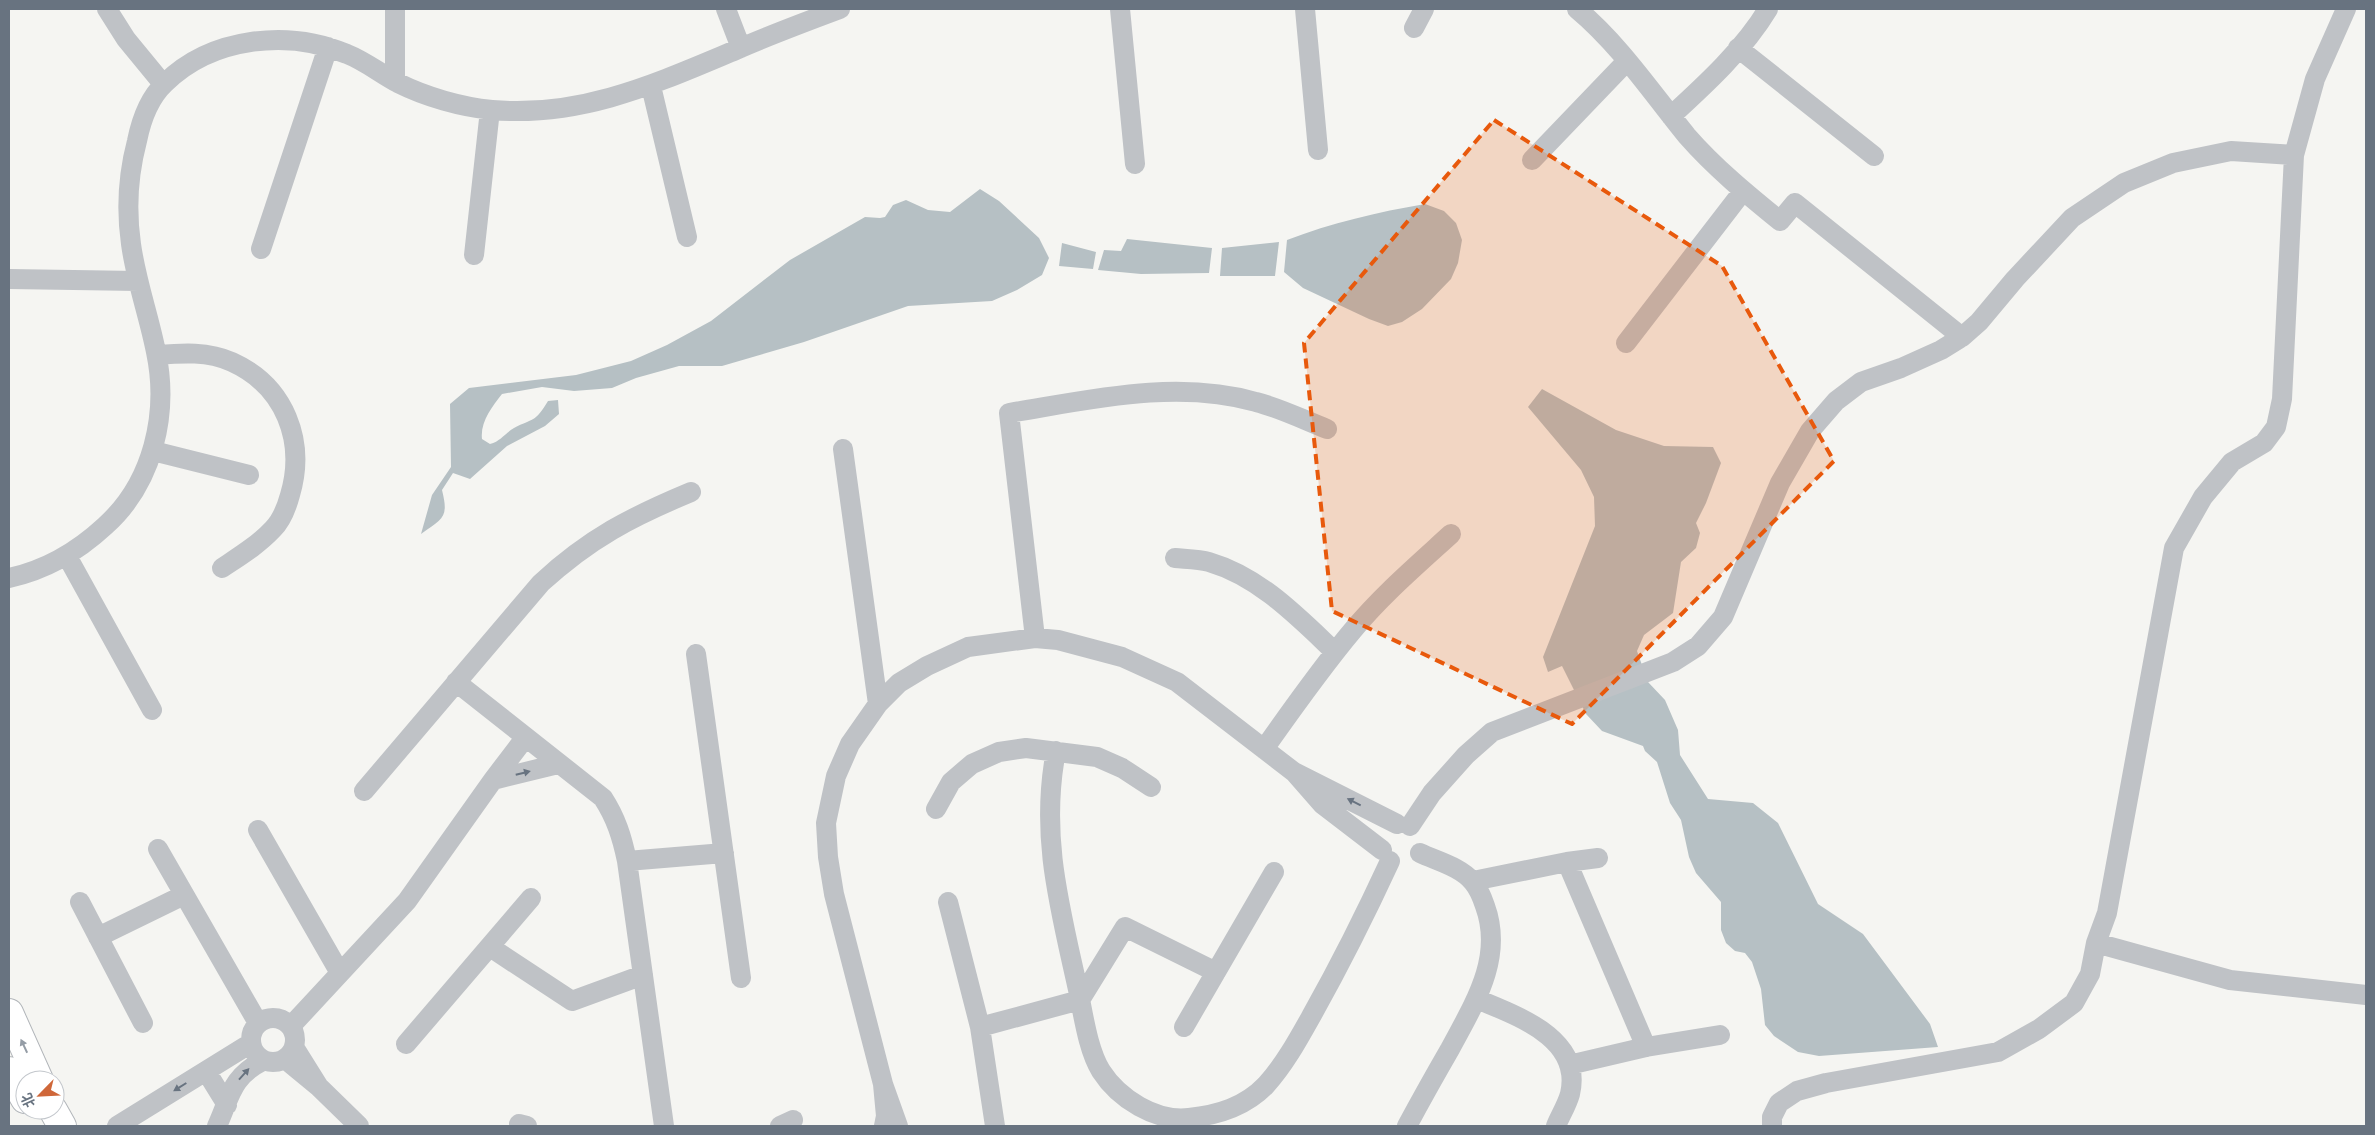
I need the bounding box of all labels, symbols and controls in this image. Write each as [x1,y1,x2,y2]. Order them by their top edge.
one-way arrow [515,768,530,776]
one-way arrow [1347,798,1361,806]
one-way arrow [20,1039,28,1053]
one-way arrow [238,1069,250,1081]
north arrow [15,1070,65,1120]
one-way arrow [173,1083,186,1092]
text: 北 [17,1091,38,1110]

